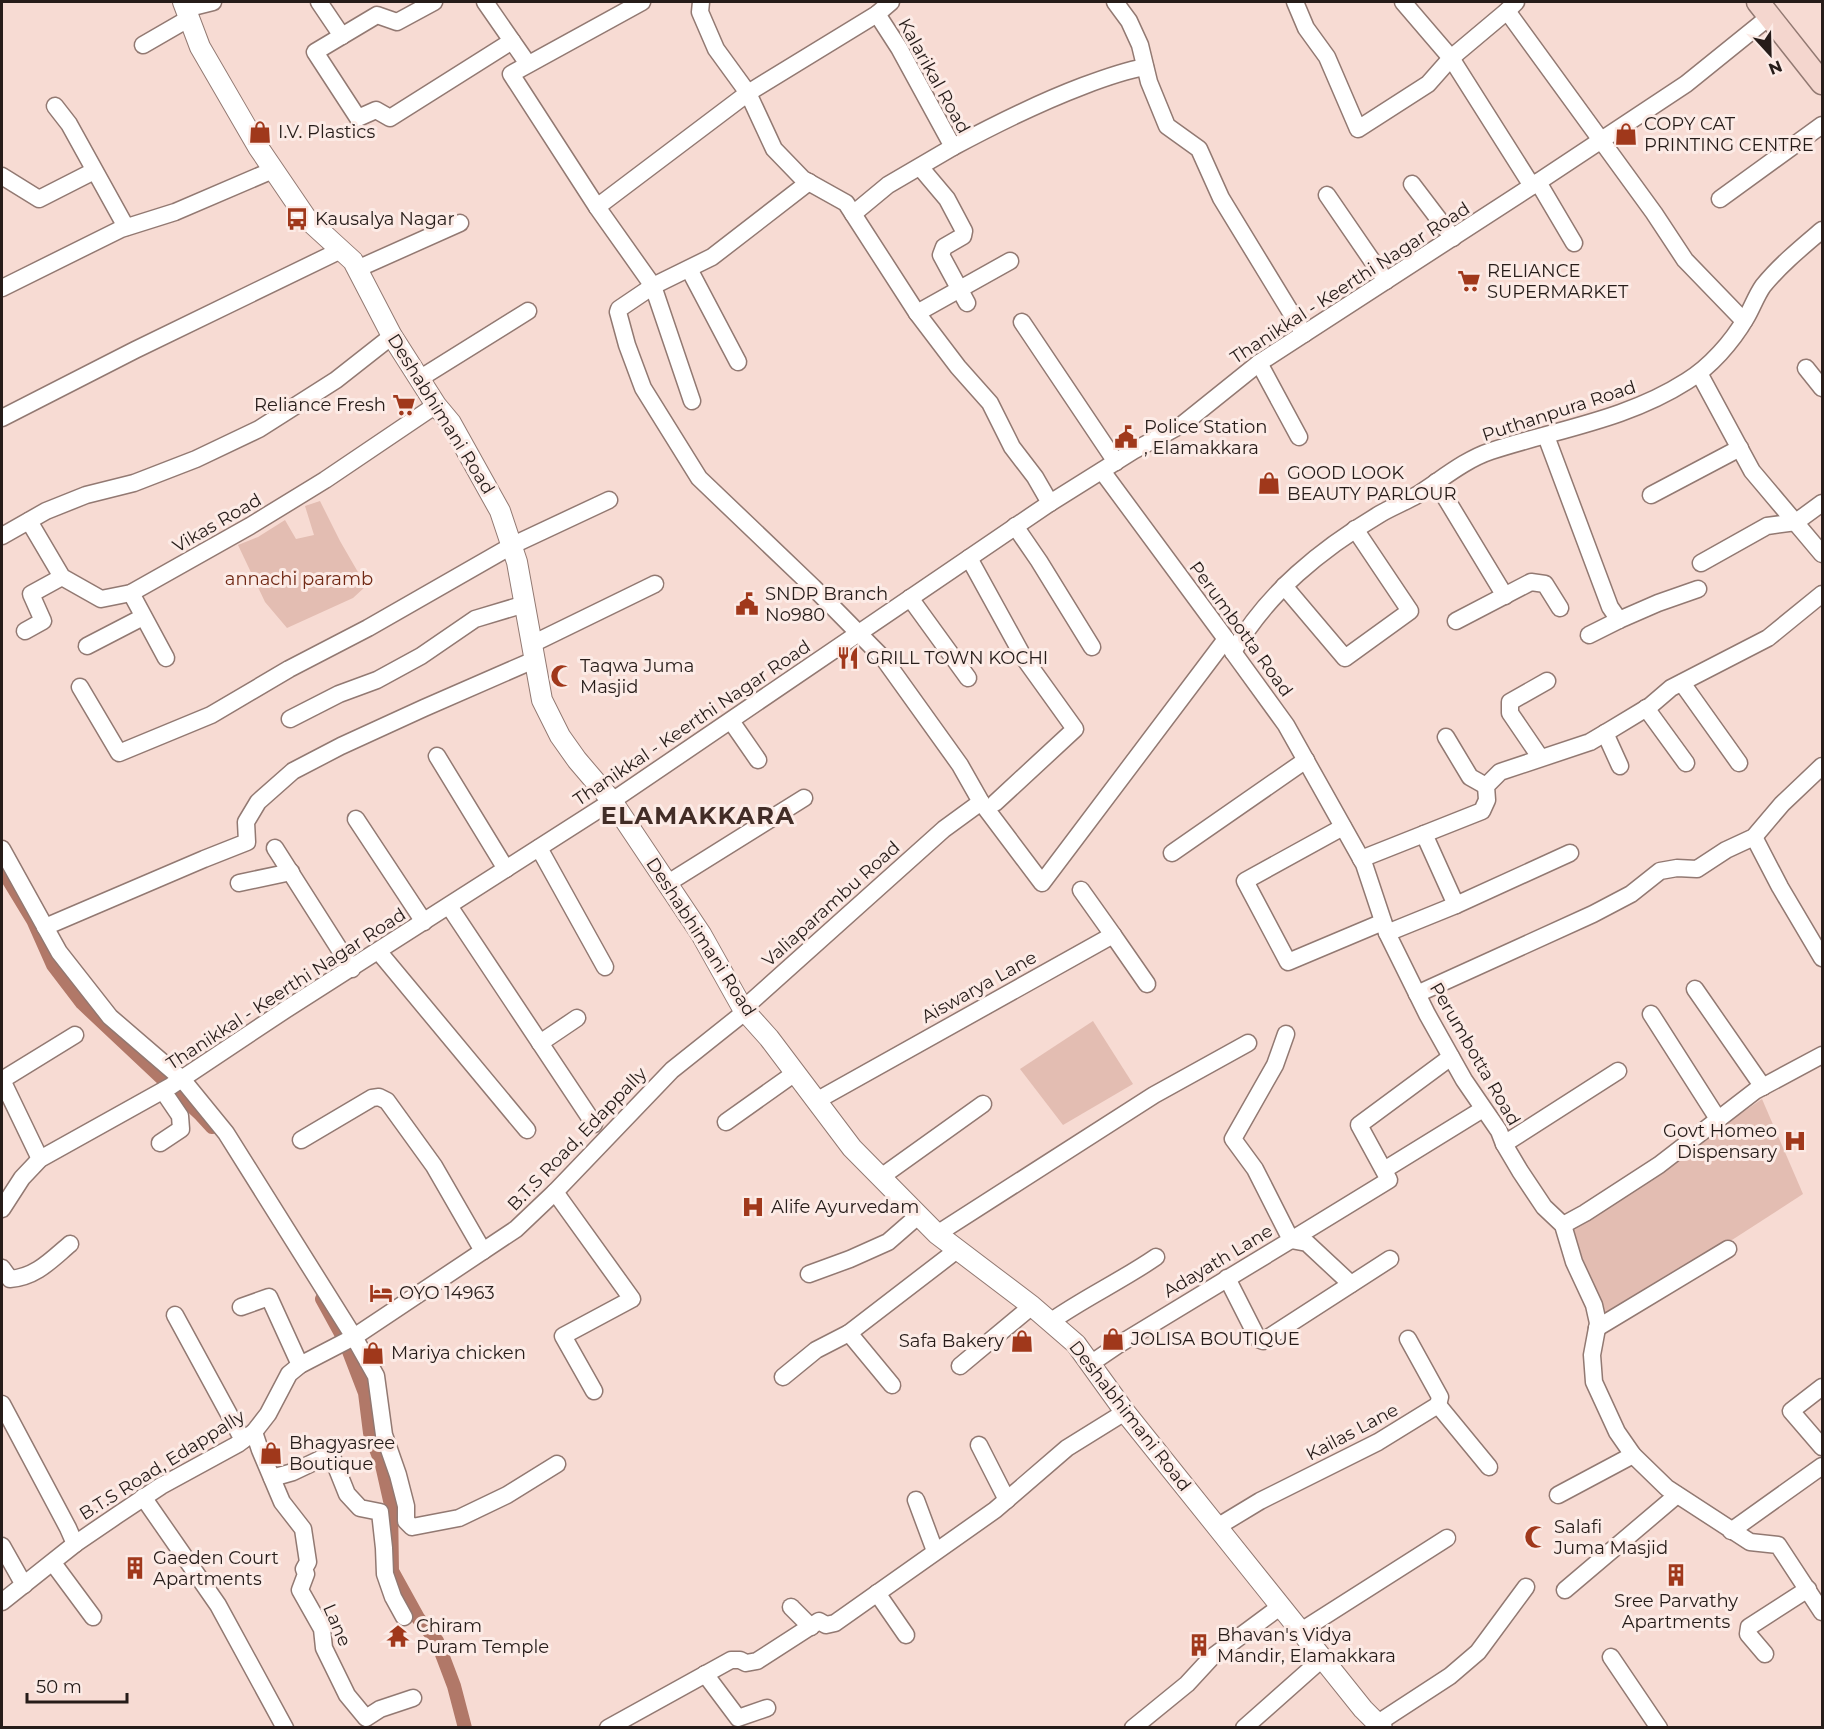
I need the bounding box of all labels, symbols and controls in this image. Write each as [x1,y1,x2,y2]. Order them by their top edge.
street label: Kalarikal Road [893,15,975,137]
north arrow [1740,24,1800,84]
text: N [1766,56,1785,79]
place label: COPY CAT PRINTING CENTRE [1644,113,1814,156]
shop icon: I.V. Plastics [247,119,273,145]
place label: I.V. Plastics [278,121,376,143]
shop icon: COPY CAT PRINTING CENTRE [1613,121,1639,147]
street label: Thanikkal - Keerthi Nagar Road [1226,197,1474,369]
bus stop icon: Kausalya Nagar [284,206,310,232]
place label: Kausalya Nagar [315,208,455,230]
place label: RELIANCE SUPERMARKET [1487,260,1629,303]
supermarket icon: RELIANCE SUPERMARKET [1456,268,1482,294]
street label: Deshabhimani Road [383,330,499,498]
street label: Puthanpura Road [1479,376,1639,446]
supermarket icon: Reliance Fresh [391,392,417,418]
place label: Reliance Fresh [254,394,386,416]
place label: Police Station , Elamakkara [1144,416,1267,459]
public building icon: Police Station , Elamakkara [1113,424,1139,450]
place label: GOOD LOOK BEAUTY PARLOUR [1287,462,1456,505]
shop icon: GOOD LOOK BEAUTY PARLOUR [1256,470,1282,496]
street label: Vikas Road [169,489,265,557]
street label: Perumbotta Road [1185,557,1297,701]
park label: annachi paramb [225,568,373,590]
place label: SNDP Branch No980 [765,583,888,626]
public building icon: SNDP Branch No980 [734,591,760,617]
street label: Thanikkal - Keerthi Nagar Road [569,635,815,811]
restaurant icon: GRILL TOWN KOCHI [835,645,861,671]
place label: GRILL TOWN KOCHI [866,647,1048,669]
place label: Taqwa Juma Masjid [580,655,694,698]
mosque icon: Taqwa Juma Masjid [549,663,575,689]
district label: ELAMAKKARA [601,801,795,830]
street label: Valiaparambu Road [758,836,904,972]
street label: Deshabhimani Road [641,853,761,1021]
street label: Thanikkal - Keerthi Nagar Road [162,903,410,1075]
street label: Aiswarya Lane [917,946,1041,1028]
street label: Perumbotta Road [1425,978,1525,1130]
street label: B.T.S Road, Edappally [503,1062,651,1215]
place label: Govt Homeo Dispensary [1663,1120,1777,1163]
hospital icon: Govt Homeo Dispensary [1782,1128,1808,1154]
hospital icon: Alife Ayurvedam [740,1194,766,1220]
place label: Alife Ayurvedam [771,1196,919,1218]
street label: Adayath Lane [1159,1220,1277,1302]
hotel icon: OYO 14963 [368,1280,394,1306]
place label: OYO 14963 [399,1282,495,1304]
shop icon: JOLISA BOUTIQUE [1100,1326,1126,1352]
shop icon: Safa Bakery [1009,1328,1035,1354]
place label: JOLISA BOUTIQUE [1130,1328,1300,1350]
place label: Safa Bakery [899,1330,1004,1352]
street label: Deshabhimani Road [1064,1336,1196,1496]
shop icon: Mariya chicken [360,1340,386,1366]
place label: Mariya chicken [391,1342,526,1364]
street label: Kailas Lane [1302,1398,1402,1465]
street label: B.T.S Road, Edappally [75,1405,249,1525]
place label: Bhagyasree Boutique [289,1432,395,1475]
shop icon: Bhagyasree Boutique [258,1440,284,1466]
place label: Salafi Juma Masjid [1553,1516,1668,1559]
mosque icon: Salafi Juma Masjid [1523,1524,1549,1550]
place label: Gaeden Court Apartments [153,1547,279,1590]
building icon: Gaeden Court Apartments [122,1555,148,1581]
building icon: Sree Parvathy Apartments [1663,1562,1689,1588]
place label: Sree Parvathy Apartments [1614,1590,1738,1633]
street label: Lane [318,1600,356,1650]
place label: Chiram Puram Temple [416,1615,549,1658]
temple icon: Chiram Puram Temple [385,1623,411,1649]
place label: Bhavan's Vidya Mandir, Elamakkara [1217,1624,1396,1667]
building icon: Bhavan's Vidya Mandir, Elamakkara [1186,1632,1212,1658]
scale bar [27,1666,128,1704]
text: 50 m [36,1676,82,1698]

